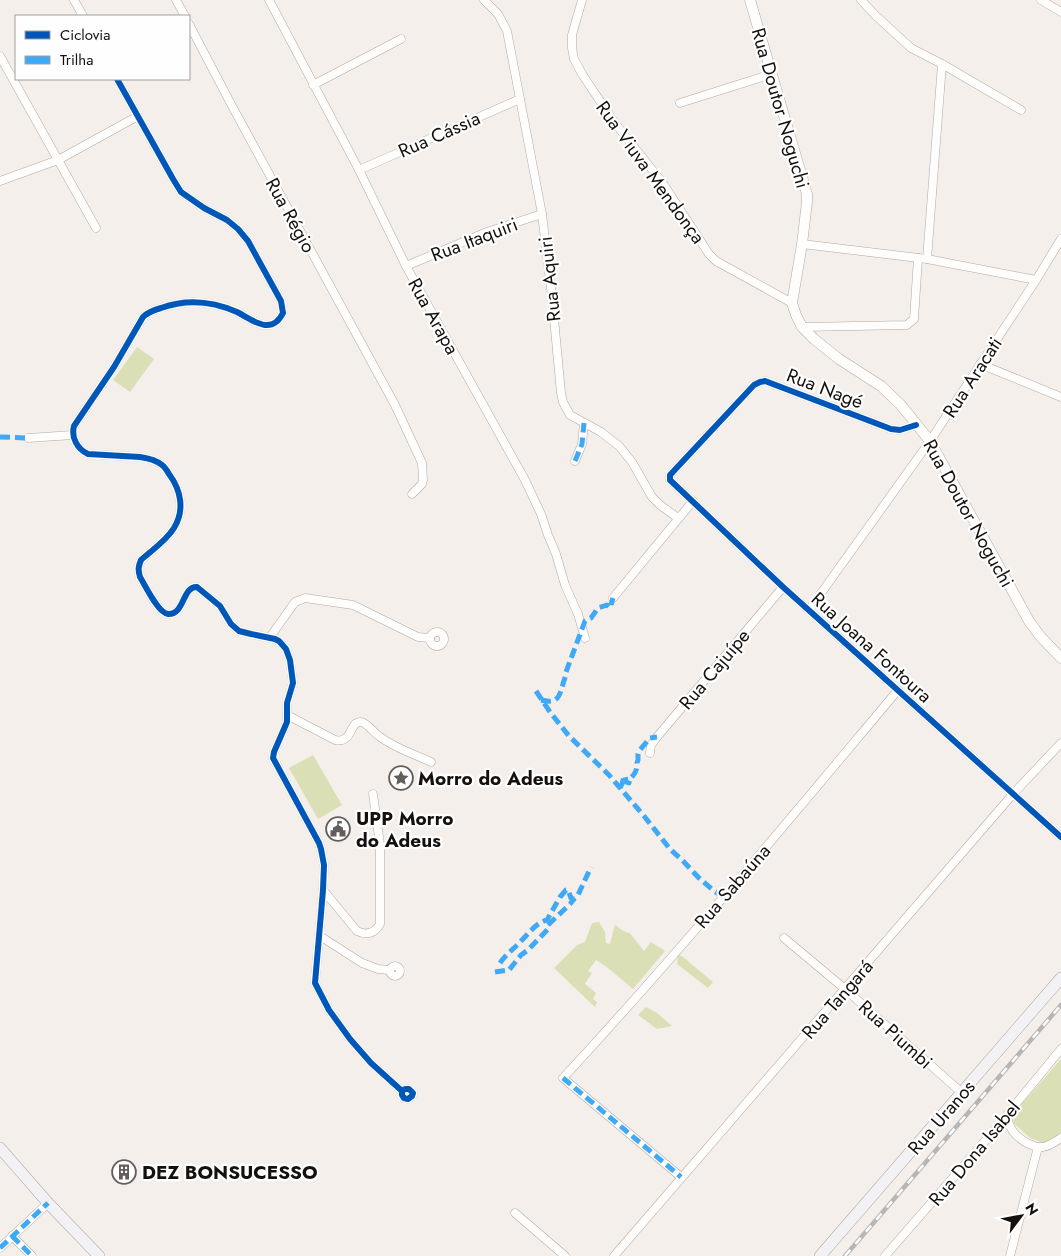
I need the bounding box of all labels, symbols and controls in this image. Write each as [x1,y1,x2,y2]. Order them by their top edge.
legend [15,15,190,80]
text: Ciclovia [60,24,110,46]
street label: Rua Doutor Noguchi [745,25,816,192]
text: Trilha [60,49,93,71]
street label: Rua Viuva Mendonça [590,95,712,249]
street label: Rua Cássia [394,104,484,164]
street label: Rua Régio [259,173,322,258]
street label: Rua Itaquiri [427,211,522,268]
street label: Rua Aquiri [532,235,567,323]
street label: Rua Arapa [401,273,466,359]
street label: Rua Aracati [936,332,1009,423]
street label: Rua Nagé [783,362,867,415]
street label: Rua Doutor Noguchi [917,434,1021,592]
street label: Rua Joana Fontoura [805,586,938,709]
street label: Rua Cajuípe [673,623,756,715]
place icon: Morro do Adeus [388,765,414,791]
place label: Morro do Adeus [418,765,564,792]
place label: UPP Morro do Adeus [356,805,453,854]
public building icon: UPP Morro do Adeus [325,816,351,842]
street label: Rua Sabaúna [688,838,777,934]
street label: Rua Tangará [795,954,879,1045]
street label: Rua Piumbi [853,994,939,1075]
street label: Rua Uranos [901,1074,982,1161]
street label: Rua Dona Isabel [922,1095,1027,1212]
building icon: DEZ BONSUCESSO [111,1159,137,1185]
place label: DEZ BONSUCESSO [142,1159,318,1186]
north arrow [996,1191,1046,1241]
text: N [1021,1199,1043,1219]

